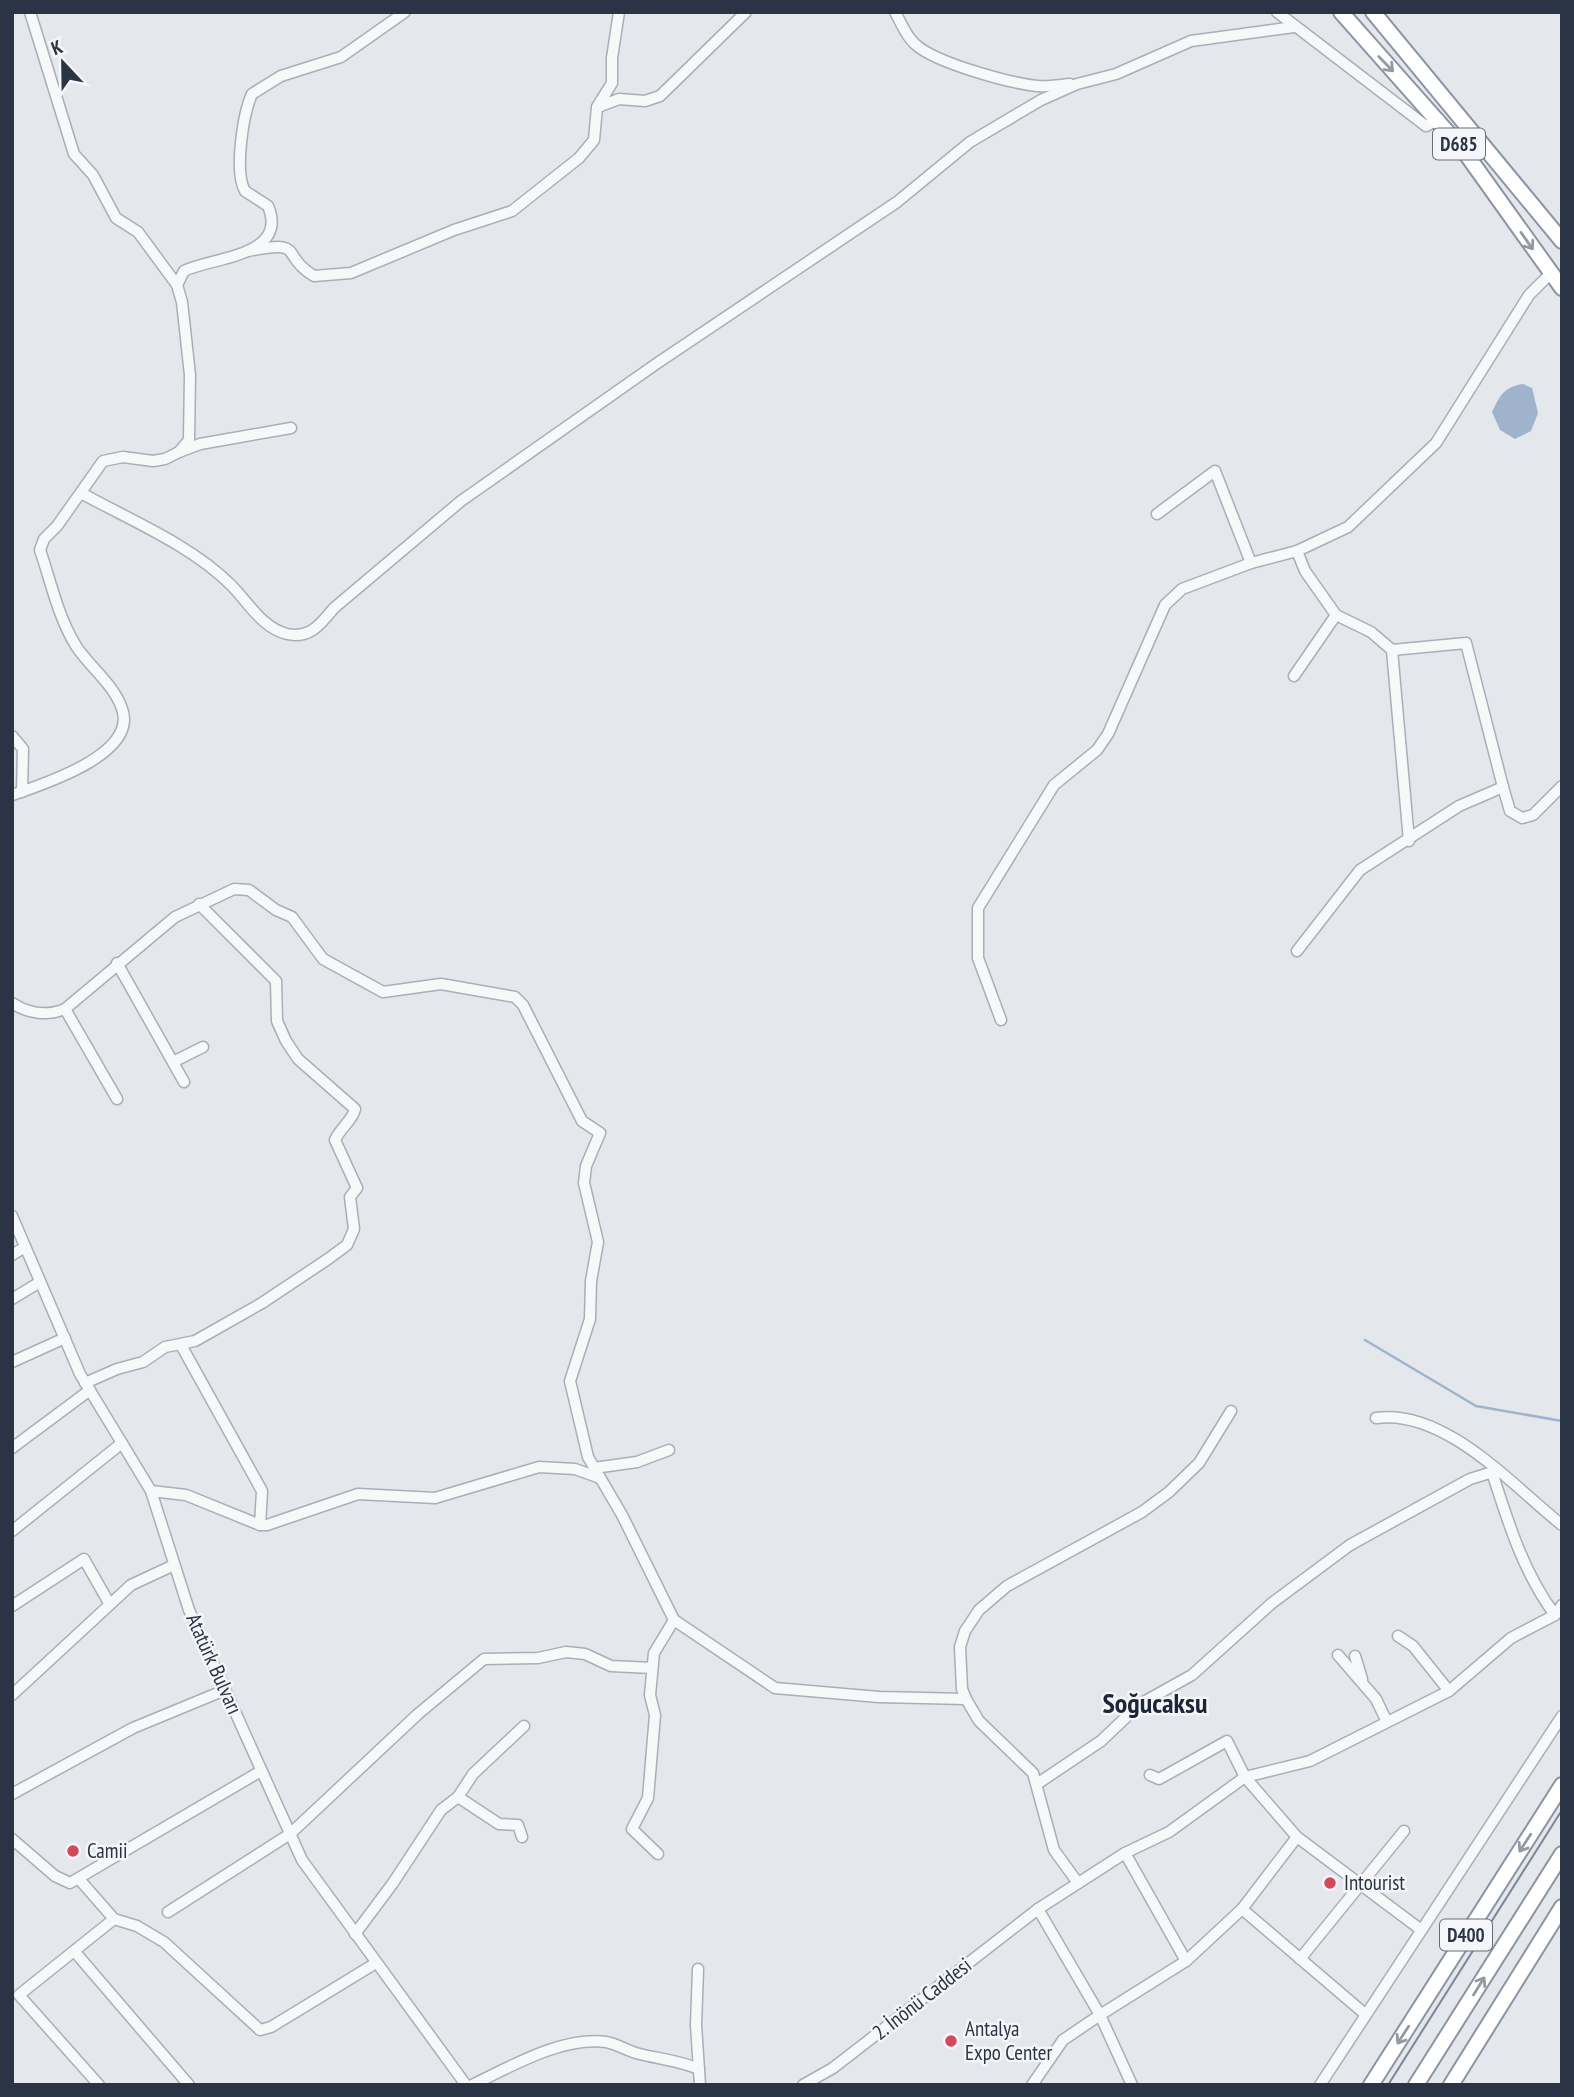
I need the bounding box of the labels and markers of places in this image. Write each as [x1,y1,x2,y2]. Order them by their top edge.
place label: Camii [87,1837,128,1864]
marker: Camii [65,1843,81,1859]
place label: Intourist [1344,1869,1405,1896]
marker: Intourist [1322,1875,1338,1891]
place label: Antalya Expo Center [965,2015,1053,2066]
marker: Antalya Expo Center [943,2033,959,2049]

